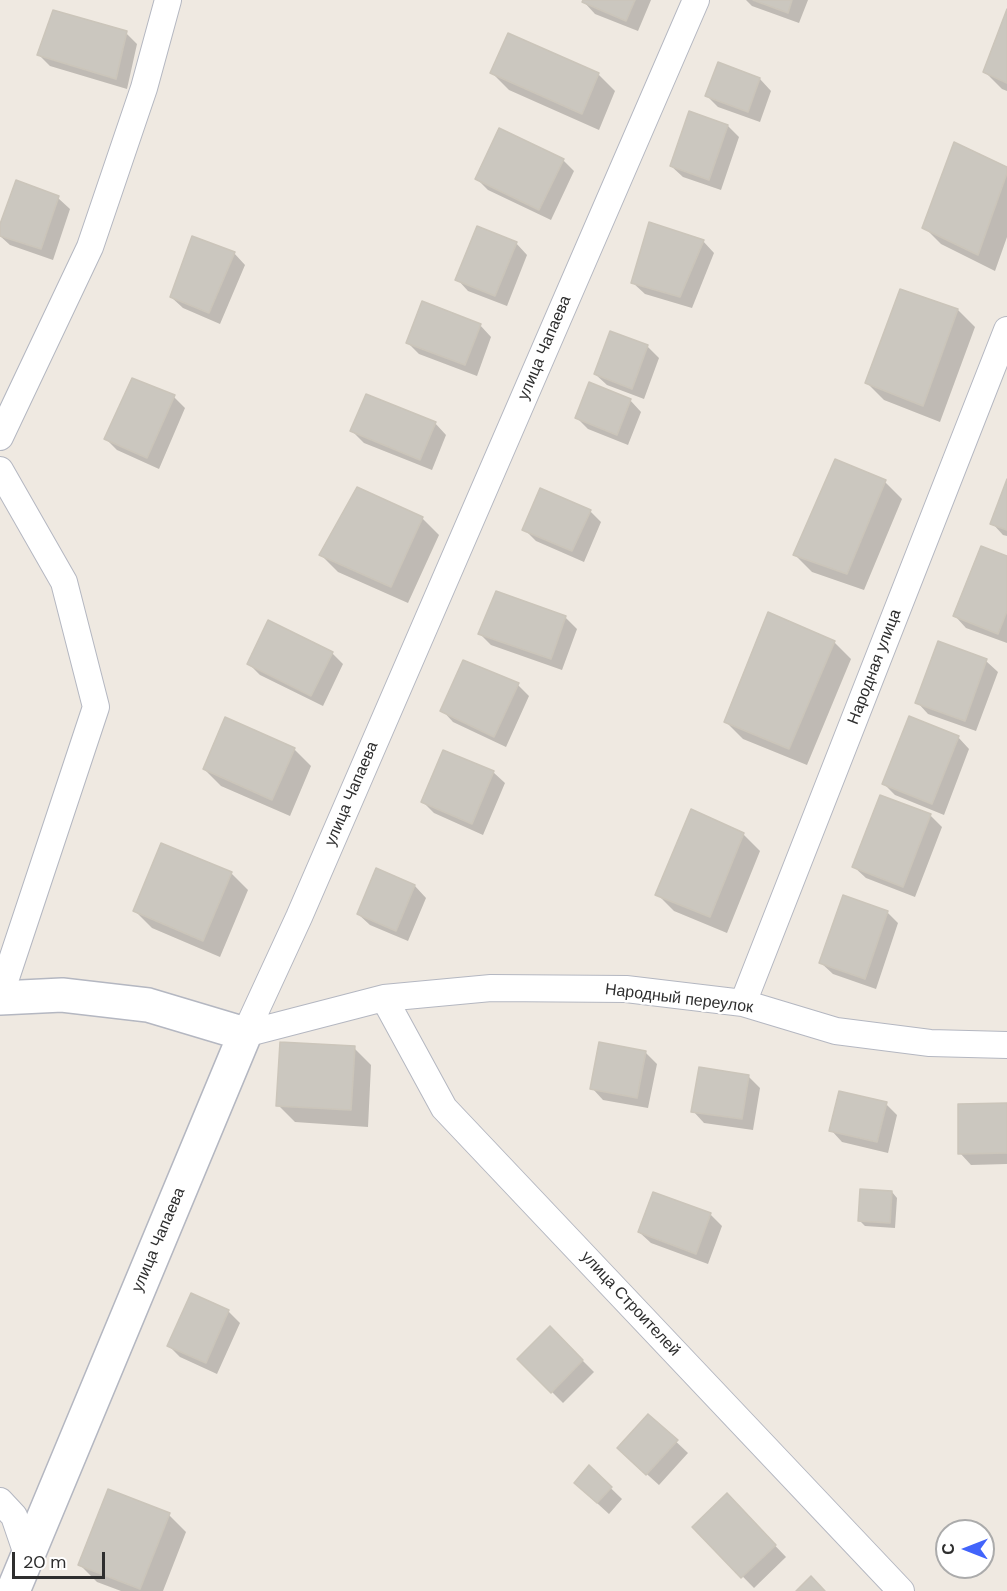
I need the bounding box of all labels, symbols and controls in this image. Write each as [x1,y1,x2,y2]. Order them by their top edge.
street label: улица Чапаева [514,293,576,403]
street label: Народная улица [844,607,906,727]
street label: улица Чапаева [321,739,383,849]
street label: Народный переулок [604,980,754,1018]
street label: улица Чапаева [128,1185,190,1295]
street label: улица Строителей [576,1248,684,1360]
north arrow [935,1519,995,1579]
scale bar [15,1540,108,1578]
text: С [938,1543,959,1555]
text: 20 m [23,1550,66,1574]

